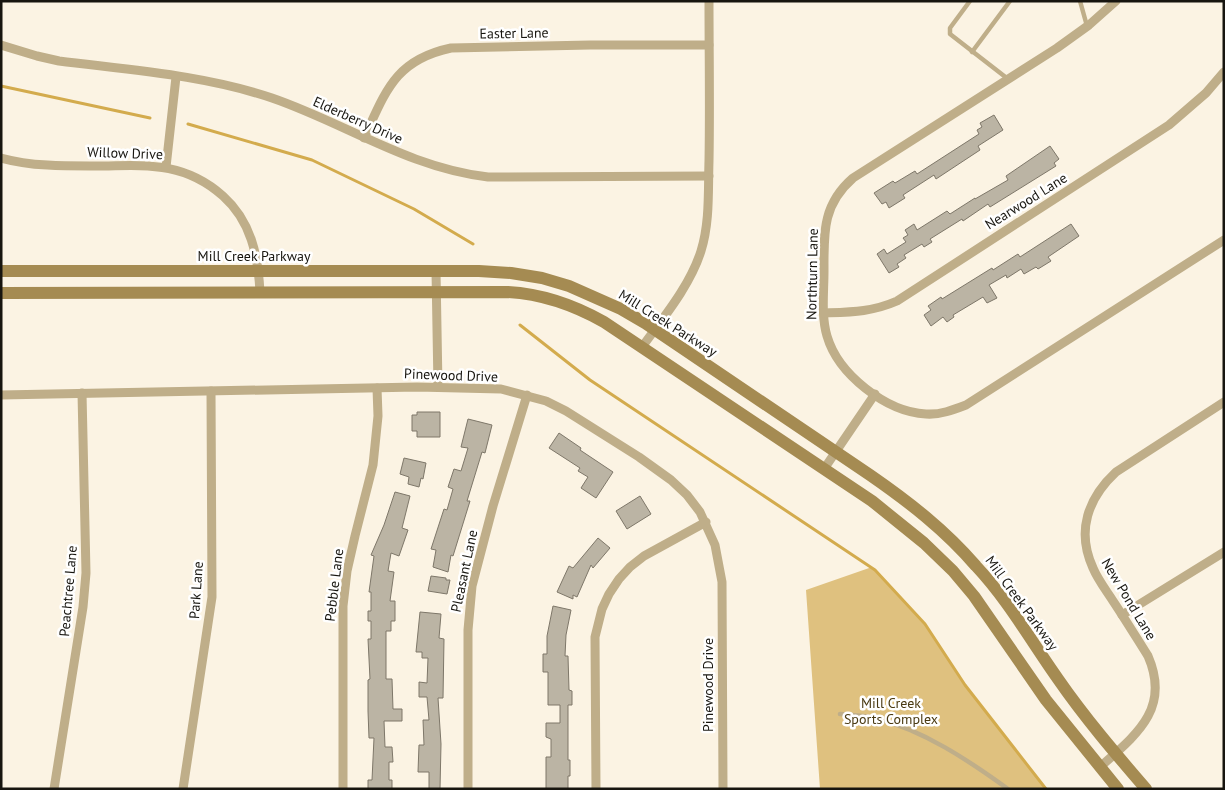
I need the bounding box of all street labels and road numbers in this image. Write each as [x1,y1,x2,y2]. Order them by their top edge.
street label: Easter Lane [479,23,549,43]
street label: Elderberry Drive [310,92,406,148]
street label: Willow Drive [87,143,163,163]
street label: Nearwood Lane [982,169,1070,233]
street label: Northturn Lane [802,228,822,320]
street label: Mill Creek Parkway [198,247,311,265]
street label: Mill Creek Parkway [615,285,721,361]
street label: Pinewood Drive [404,364,498,386]
street label: Pleasant Lane [447,528,481,614]
street label: Peachtree Lane [55,545,81,637]
street label: Pebble Lane [321,548,347,622]
street label: Mill Creek Parkway [982,552,1063,654]
street label: New Pond Lane [1097,555,1161,643]
street label: Park Lane [185,561,207,619]
street label: Pinewood Drive [699,638,717,732]

